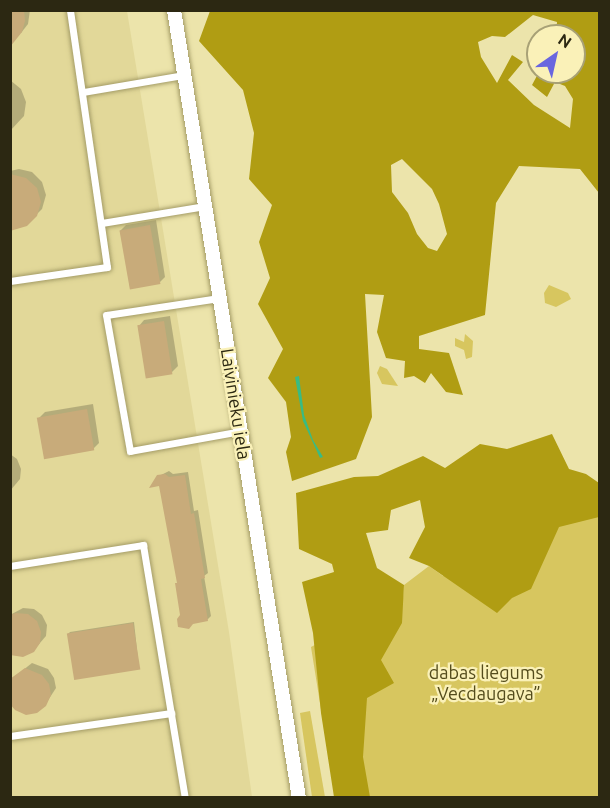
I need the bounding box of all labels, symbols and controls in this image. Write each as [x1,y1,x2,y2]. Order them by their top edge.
north arrow [526,24,586,84]
text: N [555,30,575,52]
street label: Laivinieku iela [217,347,255,461]
park label: dabas liegums „Vecdaugava” [429,662,543,704]

